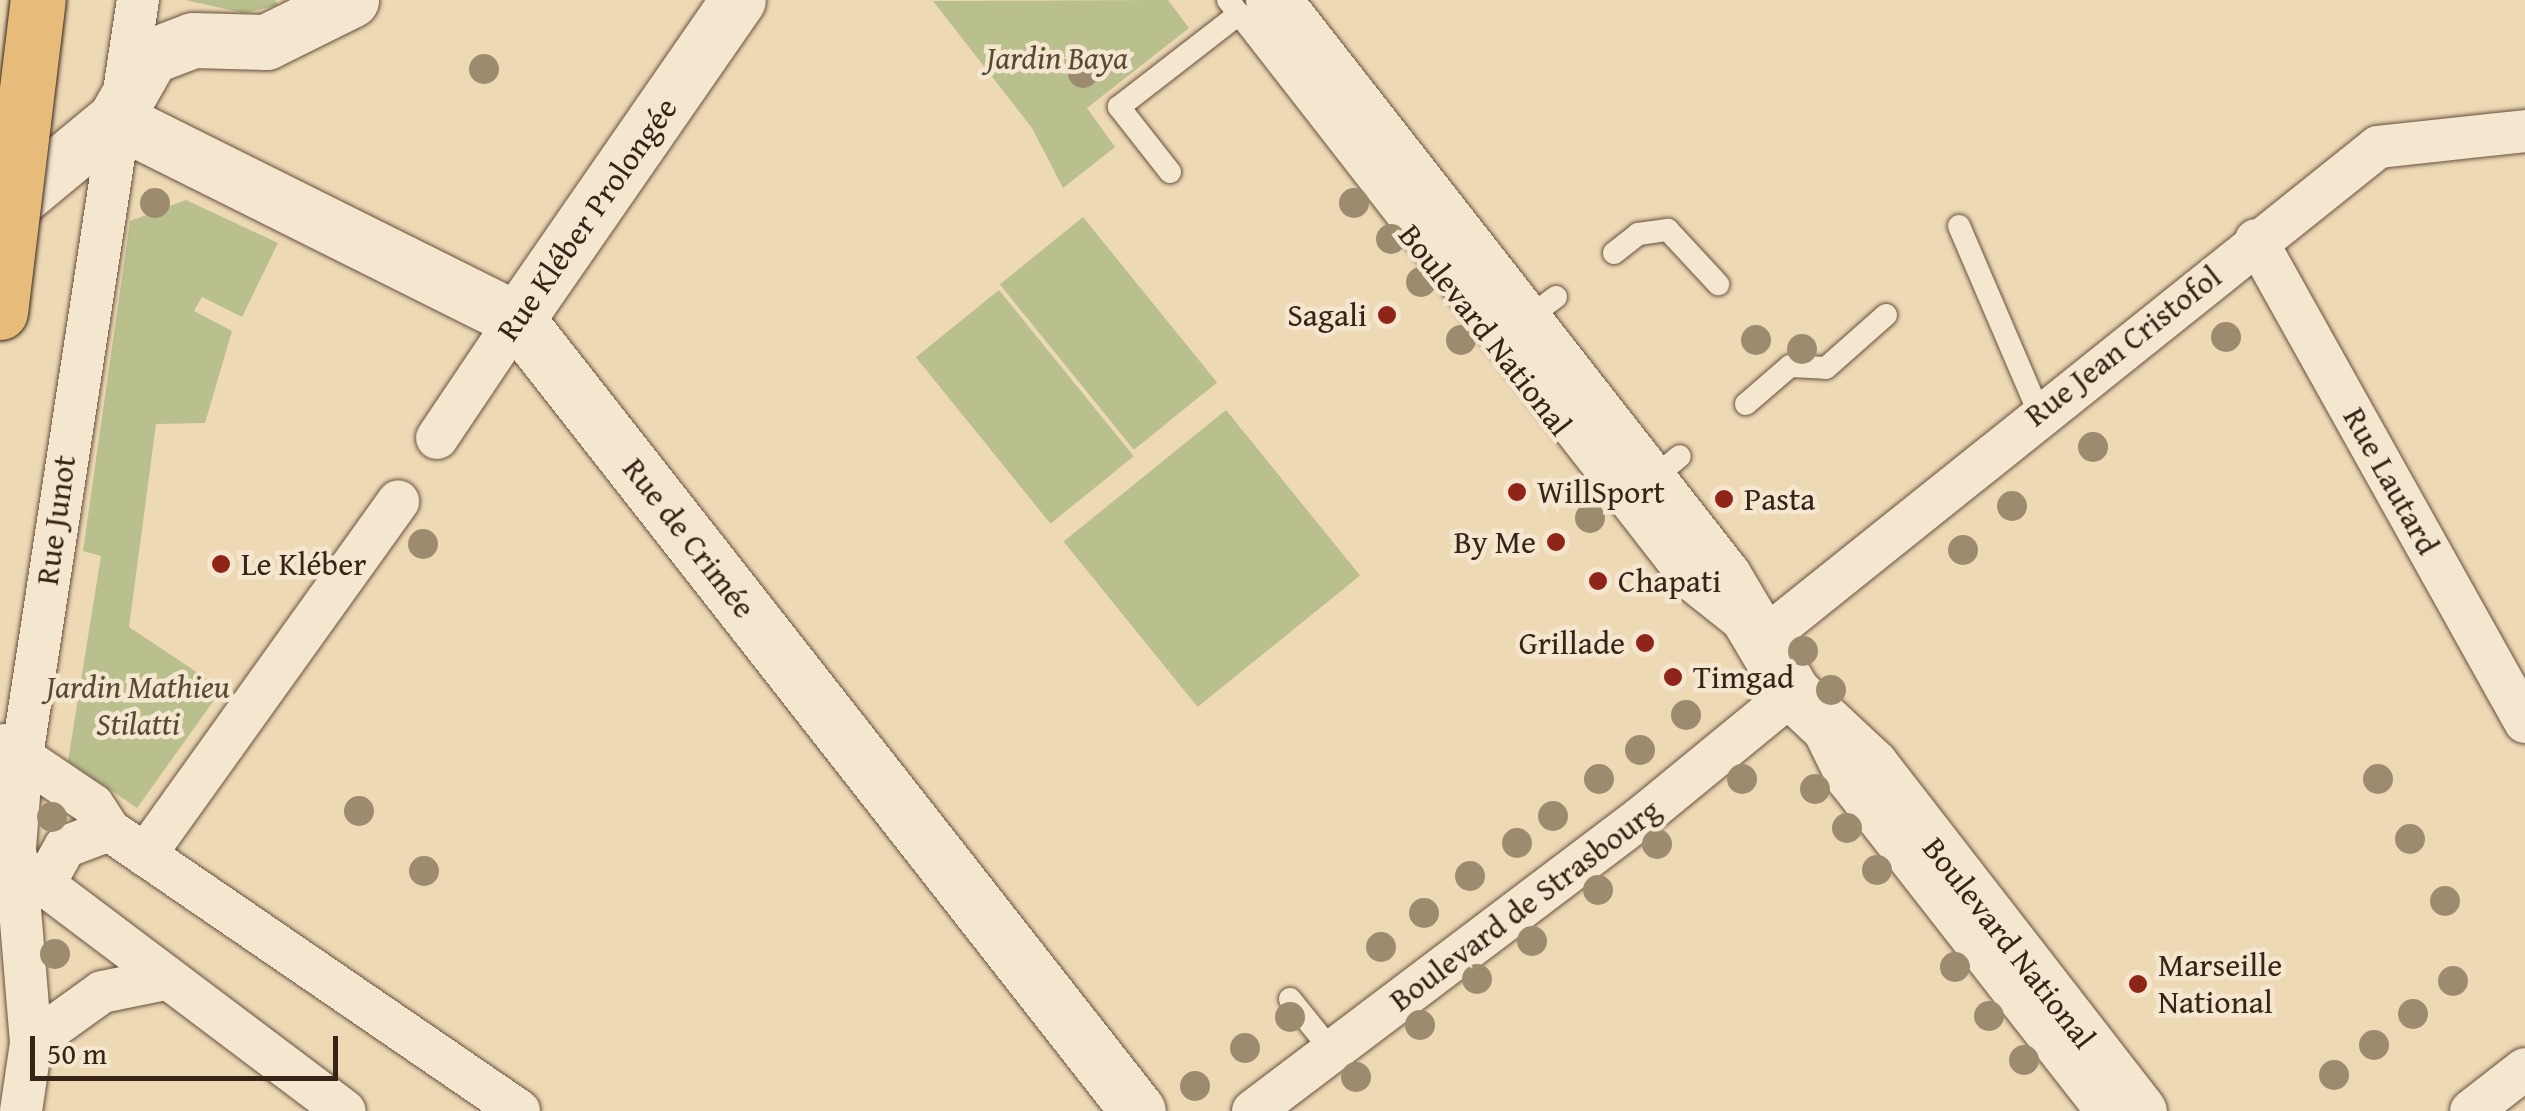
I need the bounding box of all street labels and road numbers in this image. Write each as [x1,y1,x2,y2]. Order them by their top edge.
street label: Rue Kléber Prolongée [489,90,685,348]
street label: Boulevard National [1390,217,1580,443]
street label: Rue Jean Cristofol [2017,257,2229,435]
street label: Rue Lautard [2335,401,2447,561]
street label: Rue de Crimée [615,450,763,626]
street label: Rue Junot [28,453,84,587]
street label: Boulevard de Strasbourg [1382,791,1668,1019]
street label: Boulevard National [1914,830,2104,1056]

